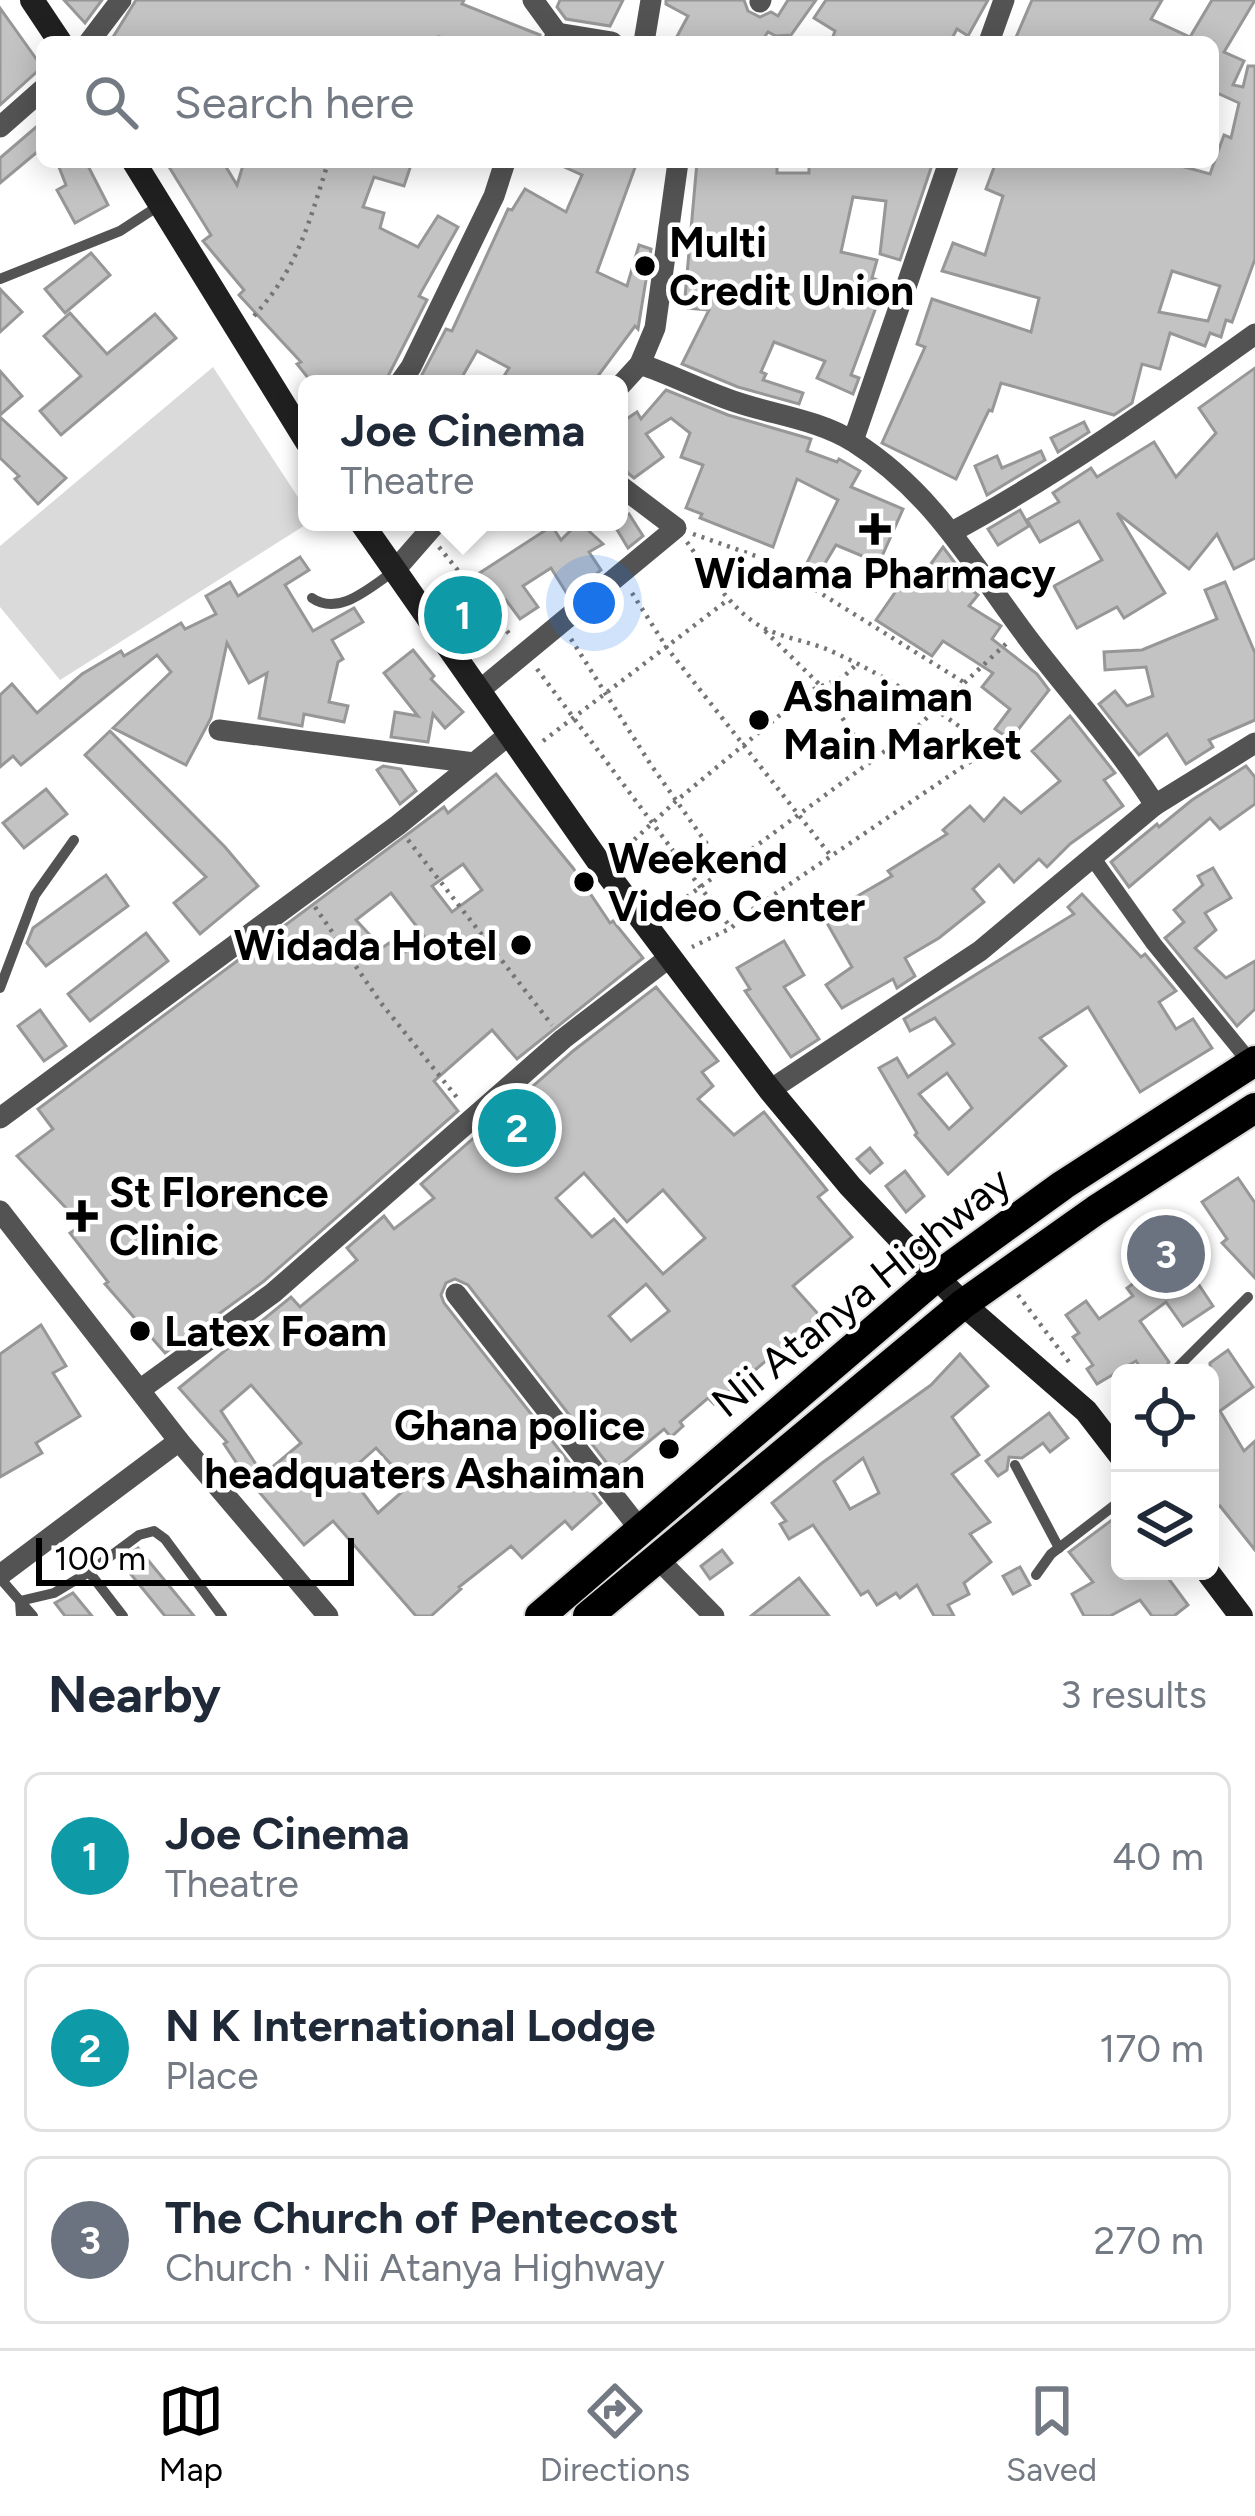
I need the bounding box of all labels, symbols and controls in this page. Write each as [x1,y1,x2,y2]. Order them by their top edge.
search box [36,36,1219,168]
icon: search [78,69,144,135]
text: Search here [174,75,414,129]
place label: Multi Credit Union [669,217,914,316]
marker: Multi Credit Union [632,253,658,279]
popup [298,375,628,531]
text: Joe Cinema [341,403,585,457]
text: Theatre [341,457,474,504]
marker: Widama Pharmacy [862,516,888,542]
place label: Widama Pharmacy [694,548,1057,599]
pin: 1 [424,570,502,660]
your location [564,573,624,633]
place label: Ashaiman Main Market [783,671,1022,770]
marker: Ashaiman Main Market [746,707,772,733]
place label: Weekend Video Center [608,833,865,932]
marker: Weekend Video Center [571,869,597,895]
place label: Widada Hotel [234,920,497,971]
marker: Widada Hotel [508,932,534,958]
pin: 2 [478,1083,556,1173]
street label: Nii Atanya Highway [701,1156,1021,1428]
place label: St Florence Clinic [109,1167,329,1266]
marker: St Florence Clinic [66,1200,98,1232]
pin: 3 [1127,1209,1205,1299]
place label: Latex Foam [164,1306,387,1357]
marker: Latex Foam [127,1318,153,1344]
map controls [1111,1364,1219,1580]
button: locate [1111,1364,1219,1472]
place label: Ghana police headquaters Ashaiman [204,1400,645,1499]
marker: Ghana police headquaters Ashaiman [656,1436,682,1462]
button: layers [1111,1472,1219,1580]
scale bar [36,1532,354,1585]
text: 100 m [54,1539,146,1578]
text: Nearby [48,1664,221,1725]
text: 3 results [1060,1671,1207,1718]
text: Joe Cinema [165,1806,410,1860]
text: 1 [82,1833,98,1880]
text: 40 m [1112,1833,1204,1880]
text: Theatre [165,1860,299,1907]
text: N K International Lodge [165,1998,655,2052]
text: 2 [79,2025,101,2072]
text: 170 m [1099,2025,1204,2072]
text: Place [165,2052,258,2099]
text: The Church of Pentecost [165,2190,679,2244]
text: 3 [79,2217,101,2264]
text: 270 m [1093,2217,1204,2264]
text: Church · Nii Atanya Highway [165,2244,665,2291]
tab: Map [158,2378,224,2489]
tab: Directions [540,2378,690,2489]
tab: Saved [1006,2378,1097,2489]

